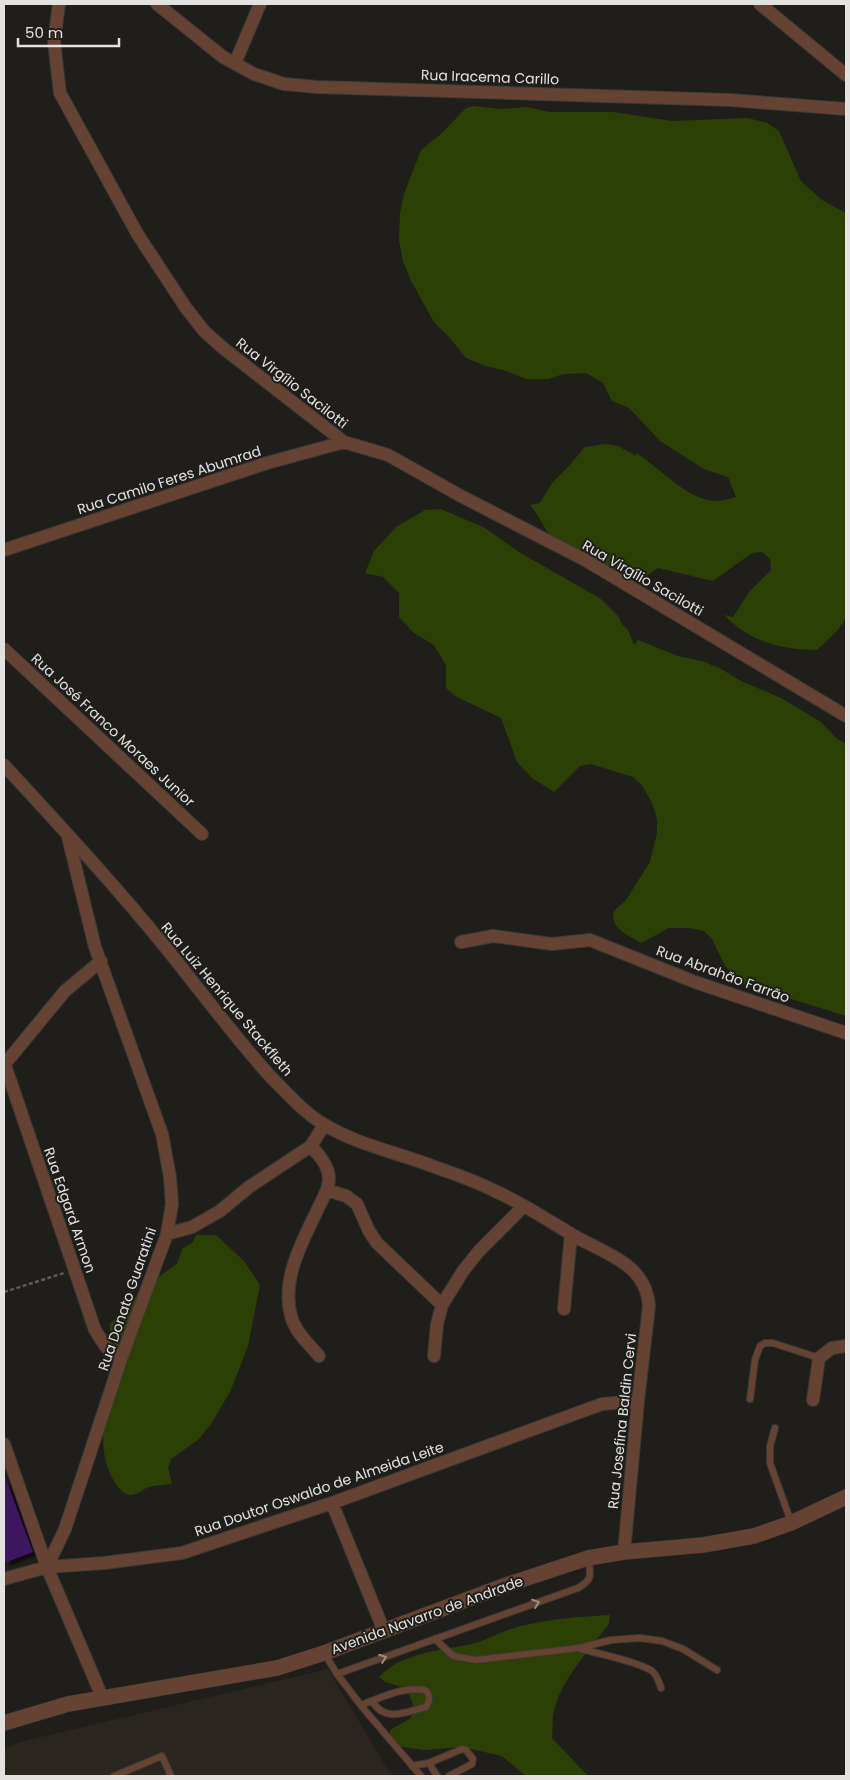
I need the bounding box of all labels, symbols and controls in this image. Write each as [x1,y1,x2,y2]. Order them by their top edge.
scale bar [18,15,119,47]
text: 50 m [25,22,63,43]
street label: Rua Iracema Carillo [420,65,560,89]
street label: Rua Virgílio Sacilotti [232,333,352,433]
street label: Rua Camilo Feres Abumrad [75,441,263,519]
street label: Rua Virgílio Sacilotti [579,535,707,621]
street label: Rua José Franco Moraes Junior [27,649,199,811]
street label: Rua Luiz Henrique Stackfleth [157,918,297,1080]
street label: Rua Abrahão Farrão [653,941,793,1007]
street label: Rua Edgard Armon [39,1144,101,1276]
street label: Rua Donato Guaratini [93,1224,161,1374]
street label: Rua Josefina Baldin Cervi [603,1332,641,1510]
street label: Rua Doutor Oswaldo de Almeida Leite [192,1437,447,1541]
street label: Avenida Navarro de Andrade [328,1571,526,1659]
one-way arrow [531,1599,540,1609]
one-way arrow [378,1654,387,1664]

